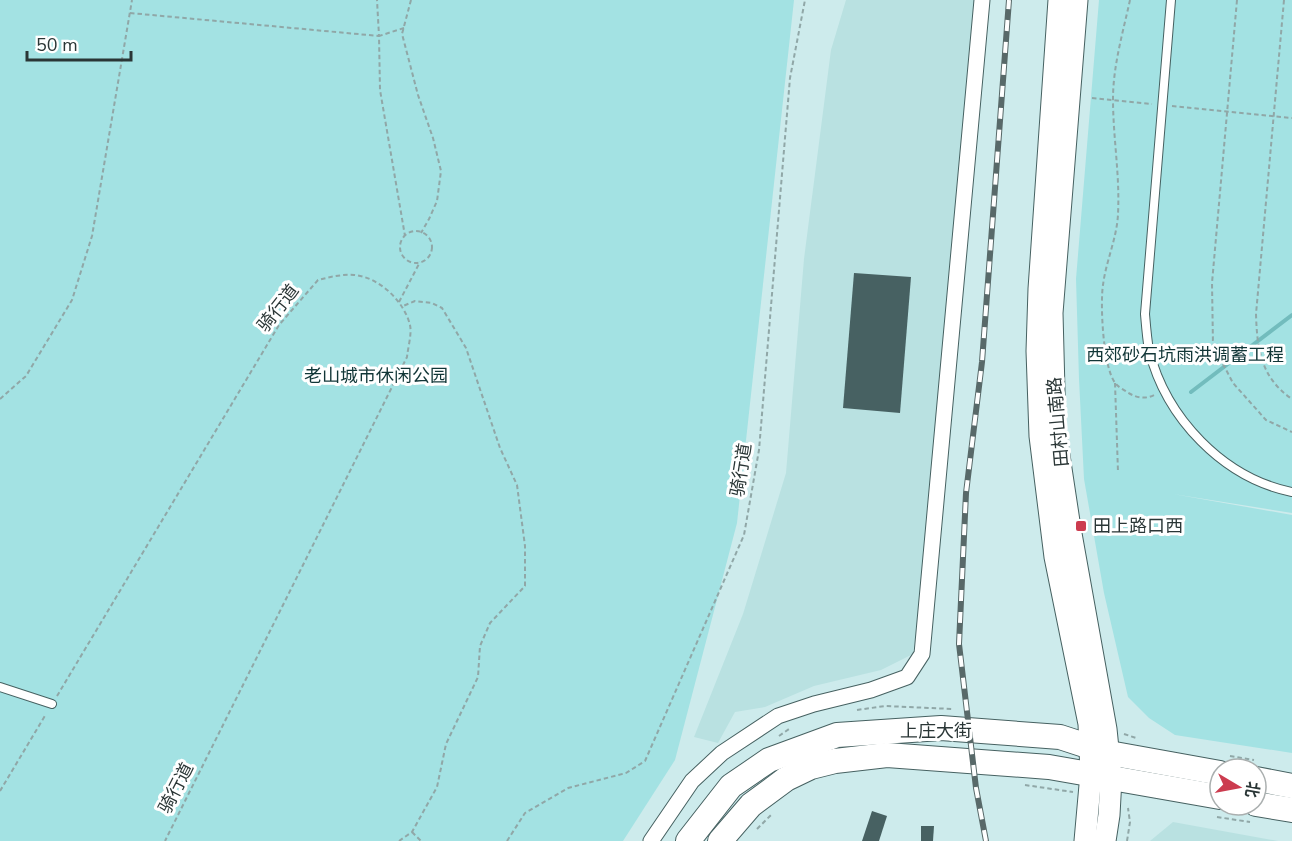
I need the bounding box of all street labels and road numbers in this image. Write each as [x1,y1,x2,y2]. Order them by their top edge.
street label: 骑行道 [252,279,304,337]
street label: 田村山南路 [1042,376,1074,468]
street label: 骑行道 [725,441,757,499]
street label: 上庄大街 [900,719,972,743]
street label: 骑行道 [153,758,199,818]

